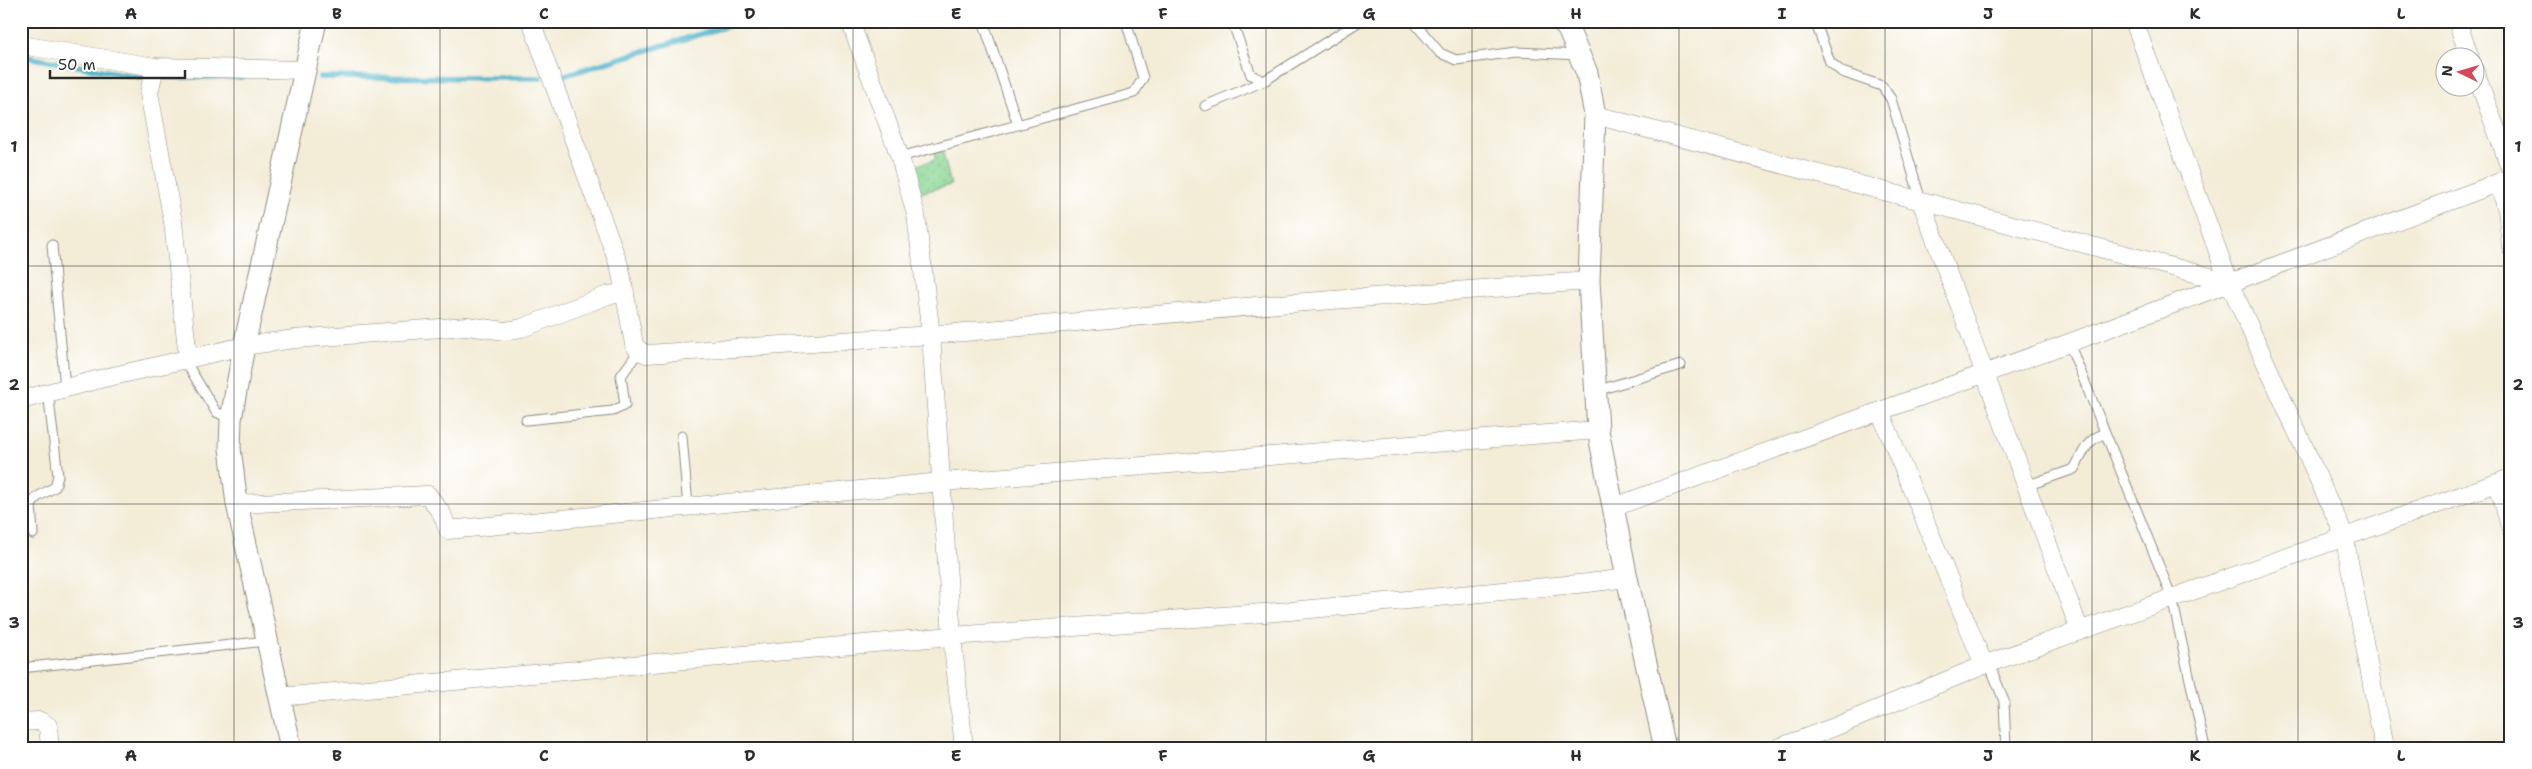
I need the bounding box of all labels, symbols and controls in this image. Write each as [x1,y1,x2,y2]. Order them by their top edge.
text: A [125,3,137,24]
text: B [332,3,342,24]
text: C [539,3,549,24]
text: D [744,3,756,24]
text: E [951,3,961,24]
text: F [1158,3,1168,24]
text: G [1363,3,1376,24]
text: H [1570,3,1582,24]
text: I [1778,3,1787,24]
text: J [1983,3,1993,24]
text: K [2190,3,2201,24]
text: L [2397,3,2406,24]
scale bar [50,48,185,80]
north arrow [2434,48,2484,98]
text: 50 m [58,55,96,75]
text: N [2438,65,2456,77]
text: 1 [10,136,18,157]
text: 1 [2514,136,2522,157]
text: 2 [8,374,20,395]
text: 2 [2512,374,2524,395]
text: 3 [8,612,20,633]
text: 3 [2512,612,2524,633]
text: A [125,745,137,766]
text: B [332,745,342,766]
text: C [539,745,549,766]
text: D [744,745,756,766]
text: E [951,745,961,766]
text: F [1158,745,1168,766]
text: G [1363,745,1376,766]
text: H [1570,745,1582,766]
text: I [1778,745,1787,766]
text: J [1983,745,1993,766]
text: K [2190,745,2201,766]
text: L [2397,745,2406,766]

